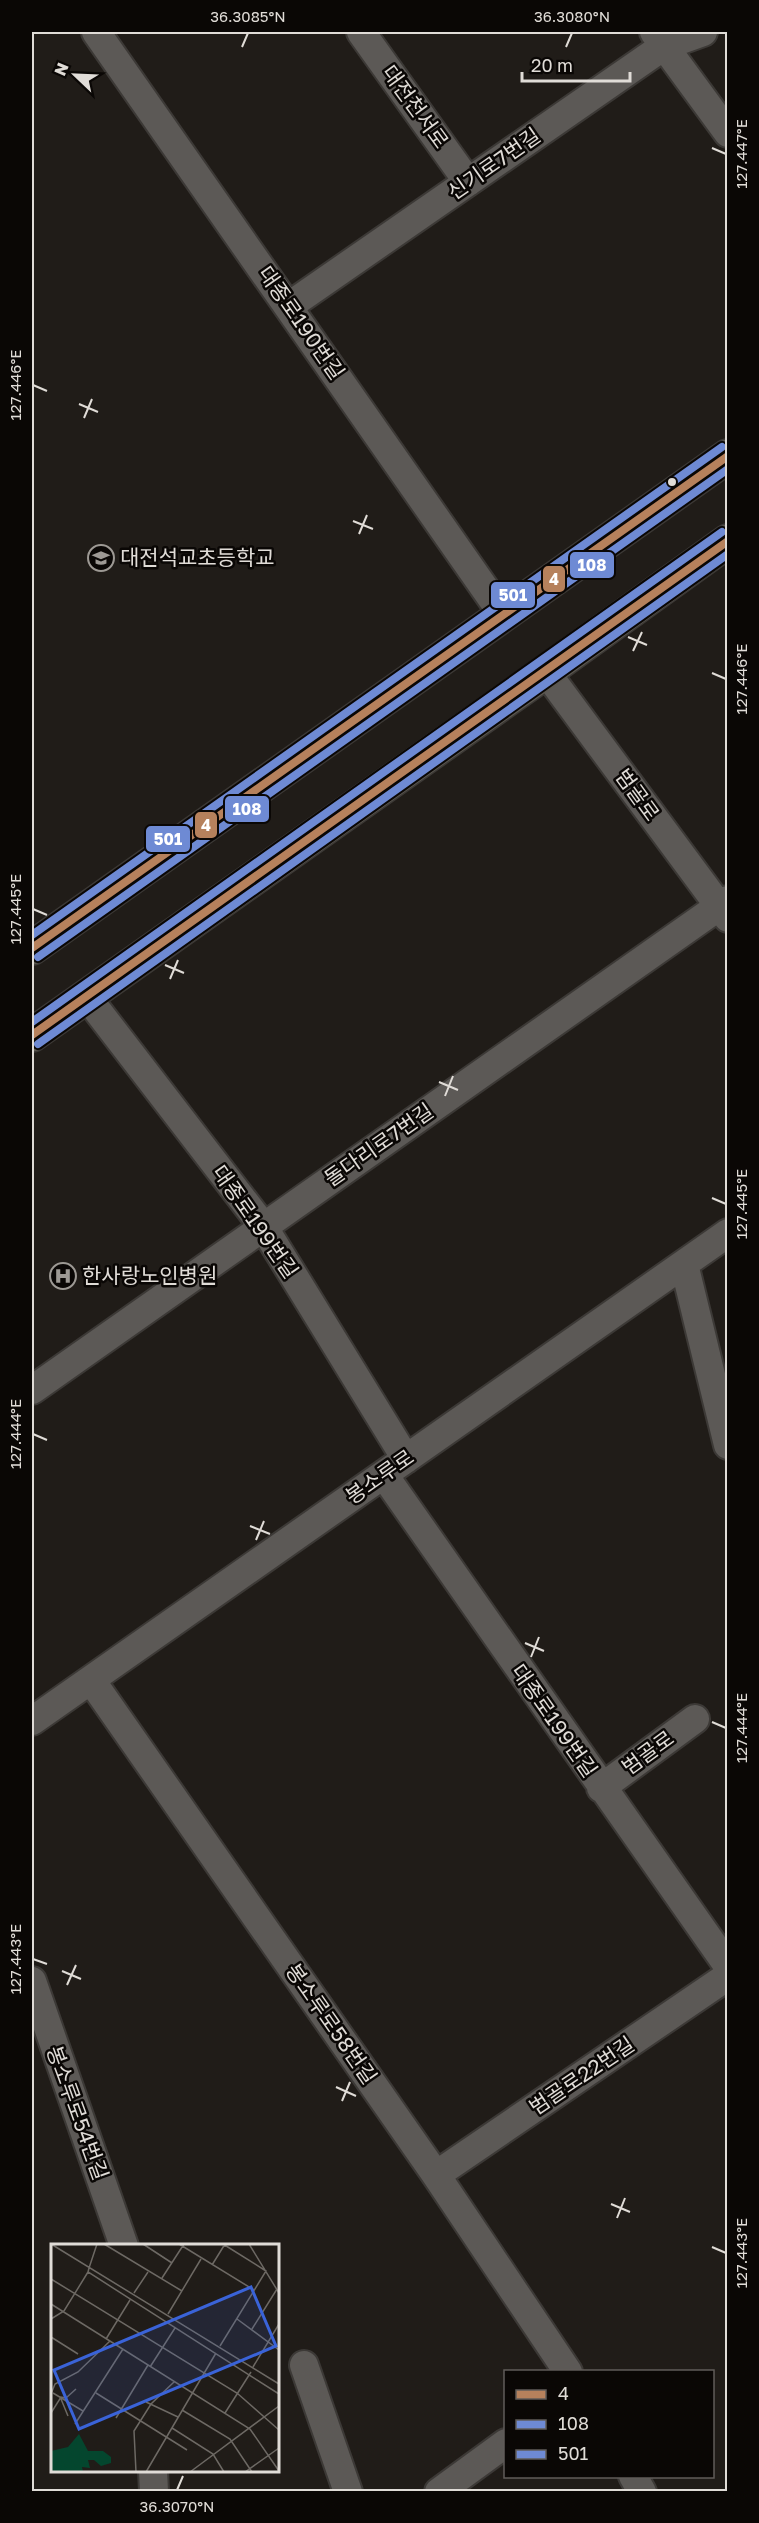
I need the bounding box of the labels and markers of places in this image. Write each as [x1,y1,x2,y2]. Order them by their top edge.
unlabelled marker [666,476,678,488]
school or university icon: 대전석교초등학교 [86,543,116,573]
place label: 대전석교초등학교 [120,544,275,570]
hospital icon: 한사랑노인병원 [48,1261,78,1291]
place label: 한사랑노인병원 [82,1262,217,1288]

